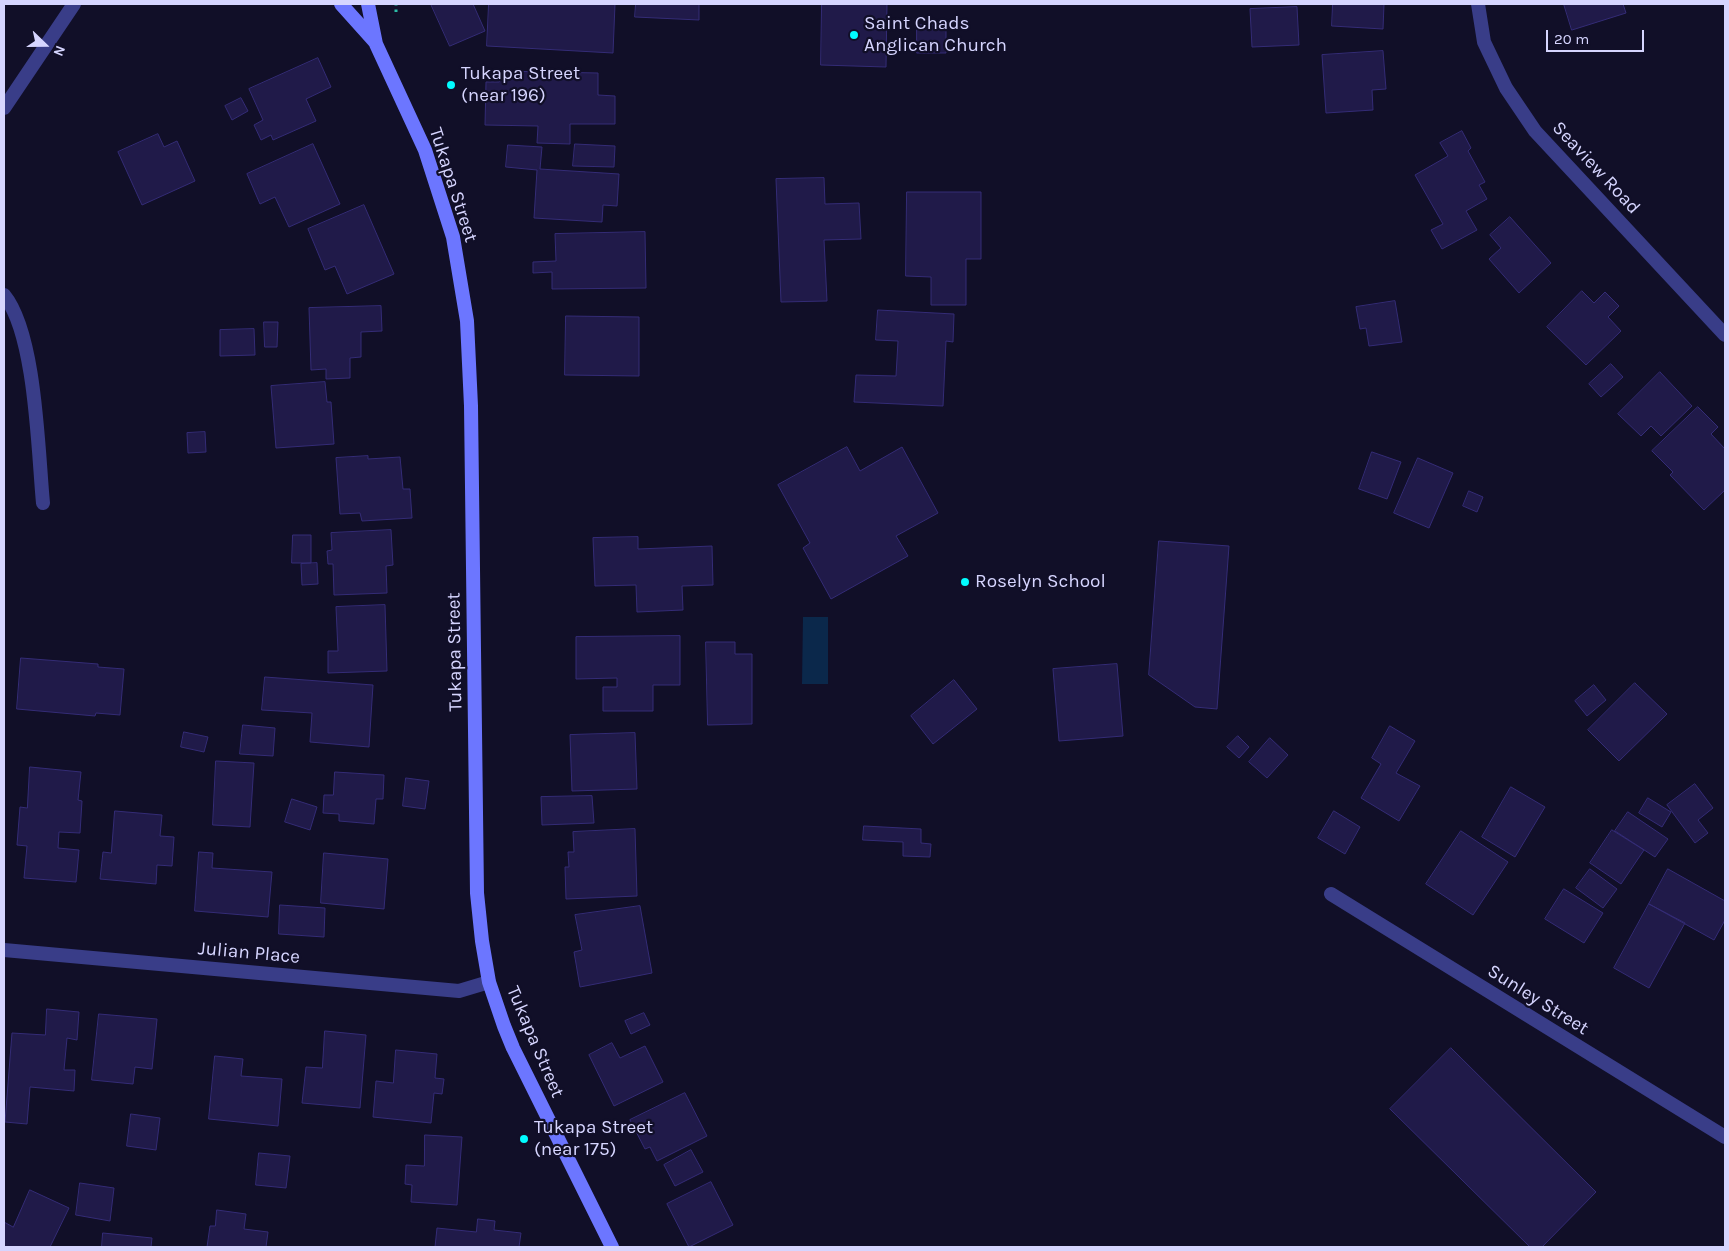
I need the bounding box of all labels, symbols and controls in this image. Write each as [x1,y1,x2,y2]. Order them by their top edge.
place label: Saint Chads Anglican Church [864,13,1007,57]
north arrow [20,20,70,70]
scale bar [1549,20,1646,52]
marker: Saint Chads Anglican Church [848,29,860,41]
text: 20 m [1554,30,1589,48]
text: N [50,43,69,59]
place label: Tukapa Street (near 196) [461,63,580,107]
marker: Tukapa Street (near 196) [445,79,457,91]
street label: Seaview Road [1547,117,1645,219]
street label: Tukapa Street [424,125,482,245]
place label: Roselyn School [975,571,1106,593]
marker: Roselyn School [959,576,971,588]
street label: Tukapa Street [443,592,467,712]
street label: Julian Place [197,937,301,969]
street label: Sunley Street [1483,960,1593,1040]
street label: Tukapa Street [501,983,569,1101]
place label: Tukapa Street (near 175) [534,1117,653,1161]
marker: Tukapa Street (near 175) [518,1133,530,1145]

